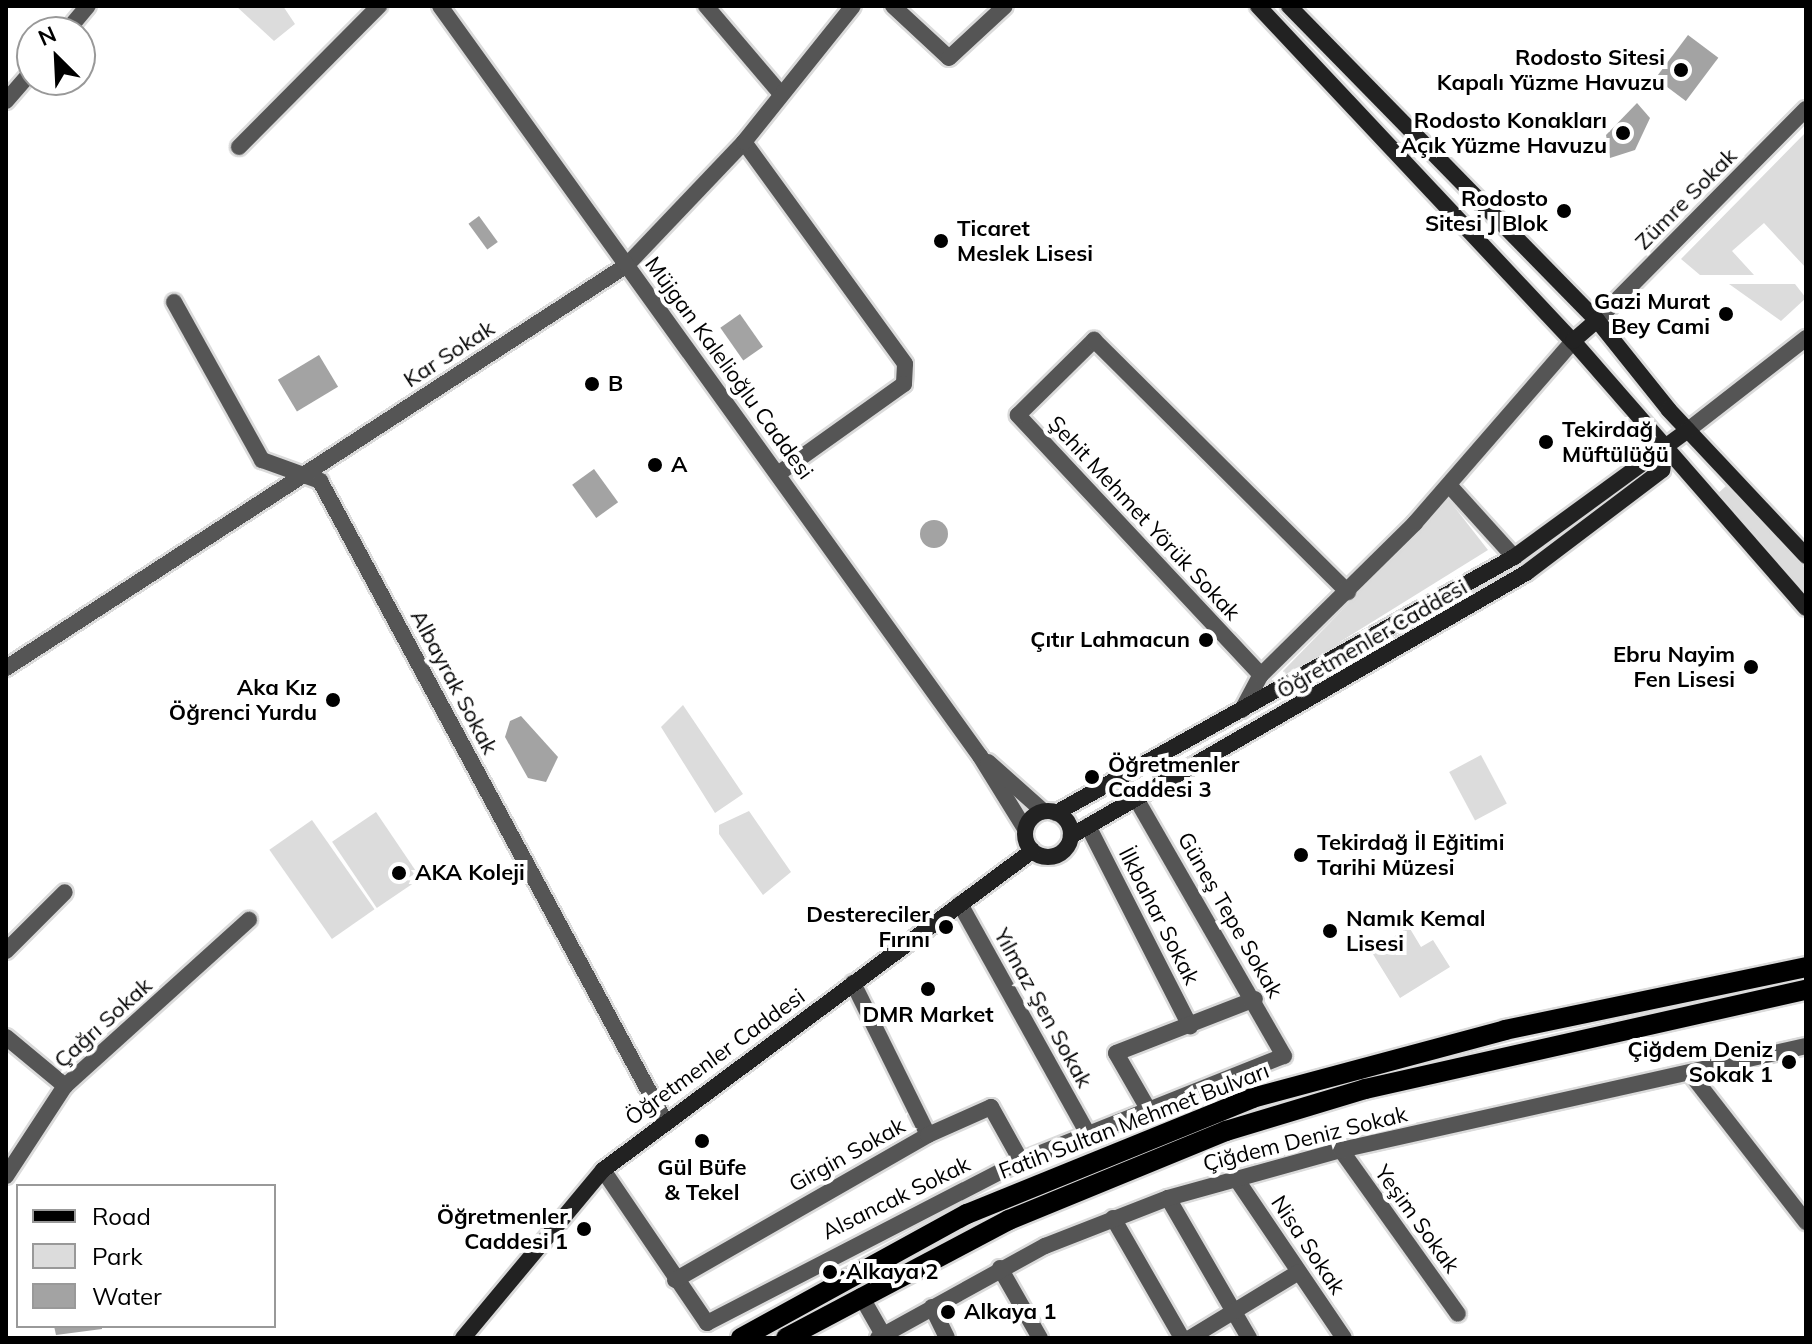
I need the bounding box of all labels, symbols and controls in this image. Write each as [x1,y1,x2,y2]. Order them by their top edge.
north arrow [16,16,96,96]
text: N [34,20,60,52]
place label: Rodosto Sitesi Kapalı Yüzme Havuzu [1437,44,1665,96]
marker: Rodosto Sitesi Kapalı Yüzme Havuzu [1672,61,1690,79]
place label: Rodosto Konakları Açık Yüzme Havuzu [1401,107,1607,158]
marker: Rodosto Konakları Açık Yüzme Havuzu [1614,124,1632,142]
street label: Zümre Sokak [1630,143,1742,255]
place label: Rodosto Sitesi J Blok [1425,185,1548,236]
marker: Rodosto Sitesi J Blok [1555,202,1573,220]
place label: Ticaret Meslek Lisesi [957,215,1093,266]
marker: Ticaret Meslek Lisesi [932,232,950,250]
street label: Müjgan Kalelioğlu Caddesi [639,252,819,484]
place label: Gazi Murat Bey Cami [1594,288,1710,340]
marker: Gazi Murat Bey Cami [1717,305,1735,323]
street label: Kar Sokak [399,315,499,393]
place label: B [608,371,623,397]
marker: B [583,375,601,393]
street label: Şehit Mehmet Yörük Sokak [1042,410,1246,626]
place label: Tekirdağ Müftülüğü [1562,416,1669,468]
marker: Tekirdağ Müftülüğü [1537,433,1555,451]
place label: A [671,452,687,478]
marker: A [646,456,664,474]
street label: Öğretmenler Caddesi [1272,574,1472,704]
street label: Albayrak Sokak [405,605,503,759]
place label: Çıtır Lahmacun [1030,627,1190,653]
marker: Çıtır Lahmacun [1197,631,1215,649]
place label: Ebru Nayim Fen Lisesi [1613,641,1735,692]
marker: Ebru Nayim Fen Lisesi [1742,658,1760,676]
place label: Aka Kız Öğrenci Yurdu [169,674,317,726]
marker: Aka Kız Öğrenci Yurdu [324,691,342,709]
place label: Öğretmenler Caddesi 3 [1108,751,1239,802]
marker: Öğretmenler Caddesi 3 [1083,768,1101,786]
street label: Güneş Tepe Sokak [1172,828,1288,1002]
place label: Tekirdağ İl Eğitimi Tarihi Müzesi [1317,829,1504,880]
street label: İlkbahar Sokak [1113,843,1205,989]
marker: Tekirdağ İl Eğitimi Tarihi Müzesi [1292,846,1310,864]
place label: AKA Koleji [415,860,525,886]
marker: AKA Koleji [390,864,408,882]
place label: Destereciler Fırını [806,901,930,952]
place label: Namık Kemal Lisesi [1346,905,1486,956]
marker: Destereciler Fırını [937,918,955,936]
marker: Namık Kemal Lisesi [1321,922,1339,940]
street label: Yılmaz Şen Sokak [988,924,1098,1092]
street label: Çağrı Sokak [49,972,157,1074]
marker: DMR Market [919,980,937,998]
street label: Öğretmenler Caddesi [620,983,810,1131]
place label: DMR Market [862,1002,994,1028]
place label: Çiğdem Deniz Sokak 1 [1628,1036,1773,1088]
marker: Çiğdem Deniz Sokak 1 [1780,1053,1798,1071]
street label: Fatih Sultan Mehmet Bulvarı [995,1057,1273,1185]
street label: Çiğdem Deniz Sokak [1200,1101,1410,1177]
street label: Girgin Sokak [784,1112,910,1198]
marker: Gül Büfe & Tekel [693,1132,711,1150]
street label: Alsancak Sokak [818,1151,974,1245]
place label: Gül Büfe & Tekel [657,1154,747,1206]
street label: Yeşim Sokak [1369,1160,1465,1278]
legend [16,1184,276,1328]
street label: Nisa Sokak [1265,1191,1351,1299]
text: Road [92,1201,151,1231]
place label: Öğretmenler Caddesi 1 [437,1203,568,1254]
marker: Öğretmenler Caddesi 1 [575,1220,593,1238]
text: Park [92,1241,143,1271]
place label: Alkaya 2 [846,1259,938,1285]
marker: Alkaya 2 [821,1263,839,1281]
text: Water [92,1281,162,1311]
place label: Alkaya 1 [964,1299,1056,1325]
marker: Alkaya 1 [939,1303,957,1321]

